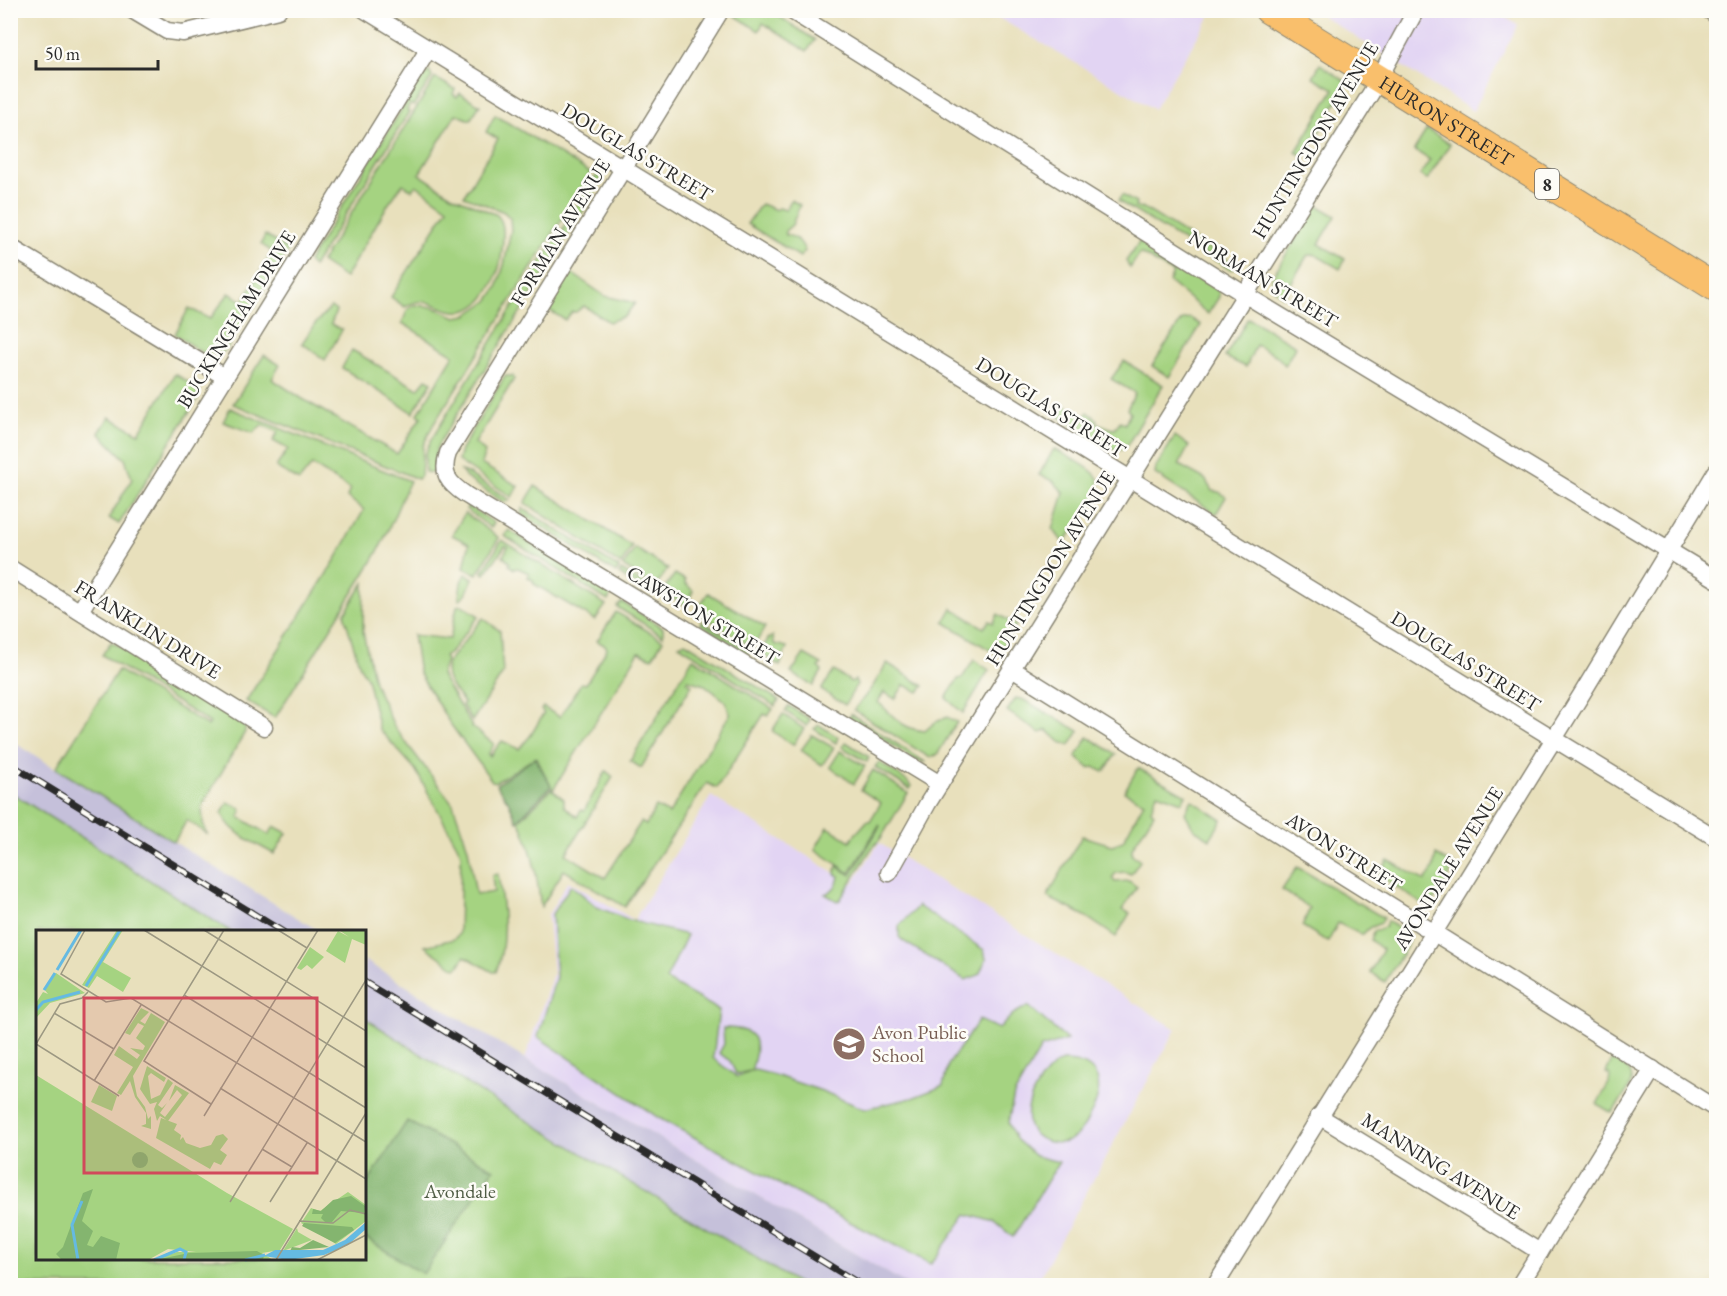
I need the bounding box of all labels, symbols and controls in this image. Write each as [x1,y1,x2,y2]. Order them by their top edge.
scale bar [36,33,158,71]
street label: HUNTINGDON AVENUE [1246,37,1384,243]
text: 50 m [45,42,80,65]
street label: HURON STREET [1374,69,1519,172]
street label: DOUGLAS STREET [557,97,718,208]
street label: FORMAN AVENUE [504,153,616,311]
road number: 8 [1535,169,1559,199]
street label: NORMAN STREET [1183,224,1343,334]
street label: BUCKINGHAM DRIVE [171,225,301,413]
street label: DOUGLAS STREET [971,351,1131,464]
street label: HUNTINGDON AVENUE [979,466,1121,670]
street label: CAWSTON STREET [622,559,784,671]
street label: FRANKLIN DRIVE [70,574,226,684]
street label: DOUGLAS STREET [1386,605,1546,718]
street label: AVONDALE AVENUE [1387,781,1509,955]
street label: AVON STREET [1280,806,1407,898]
inset map [36,930,366,1260]
place label: Avon Public School [871,1019,967,1068]
school or university icon: Avon Public School [831,1026,867,1062]
street label: MANNING AVENUE [1357,1107,1525,1225]
park label: Avondale [423,1178,496,1204]

